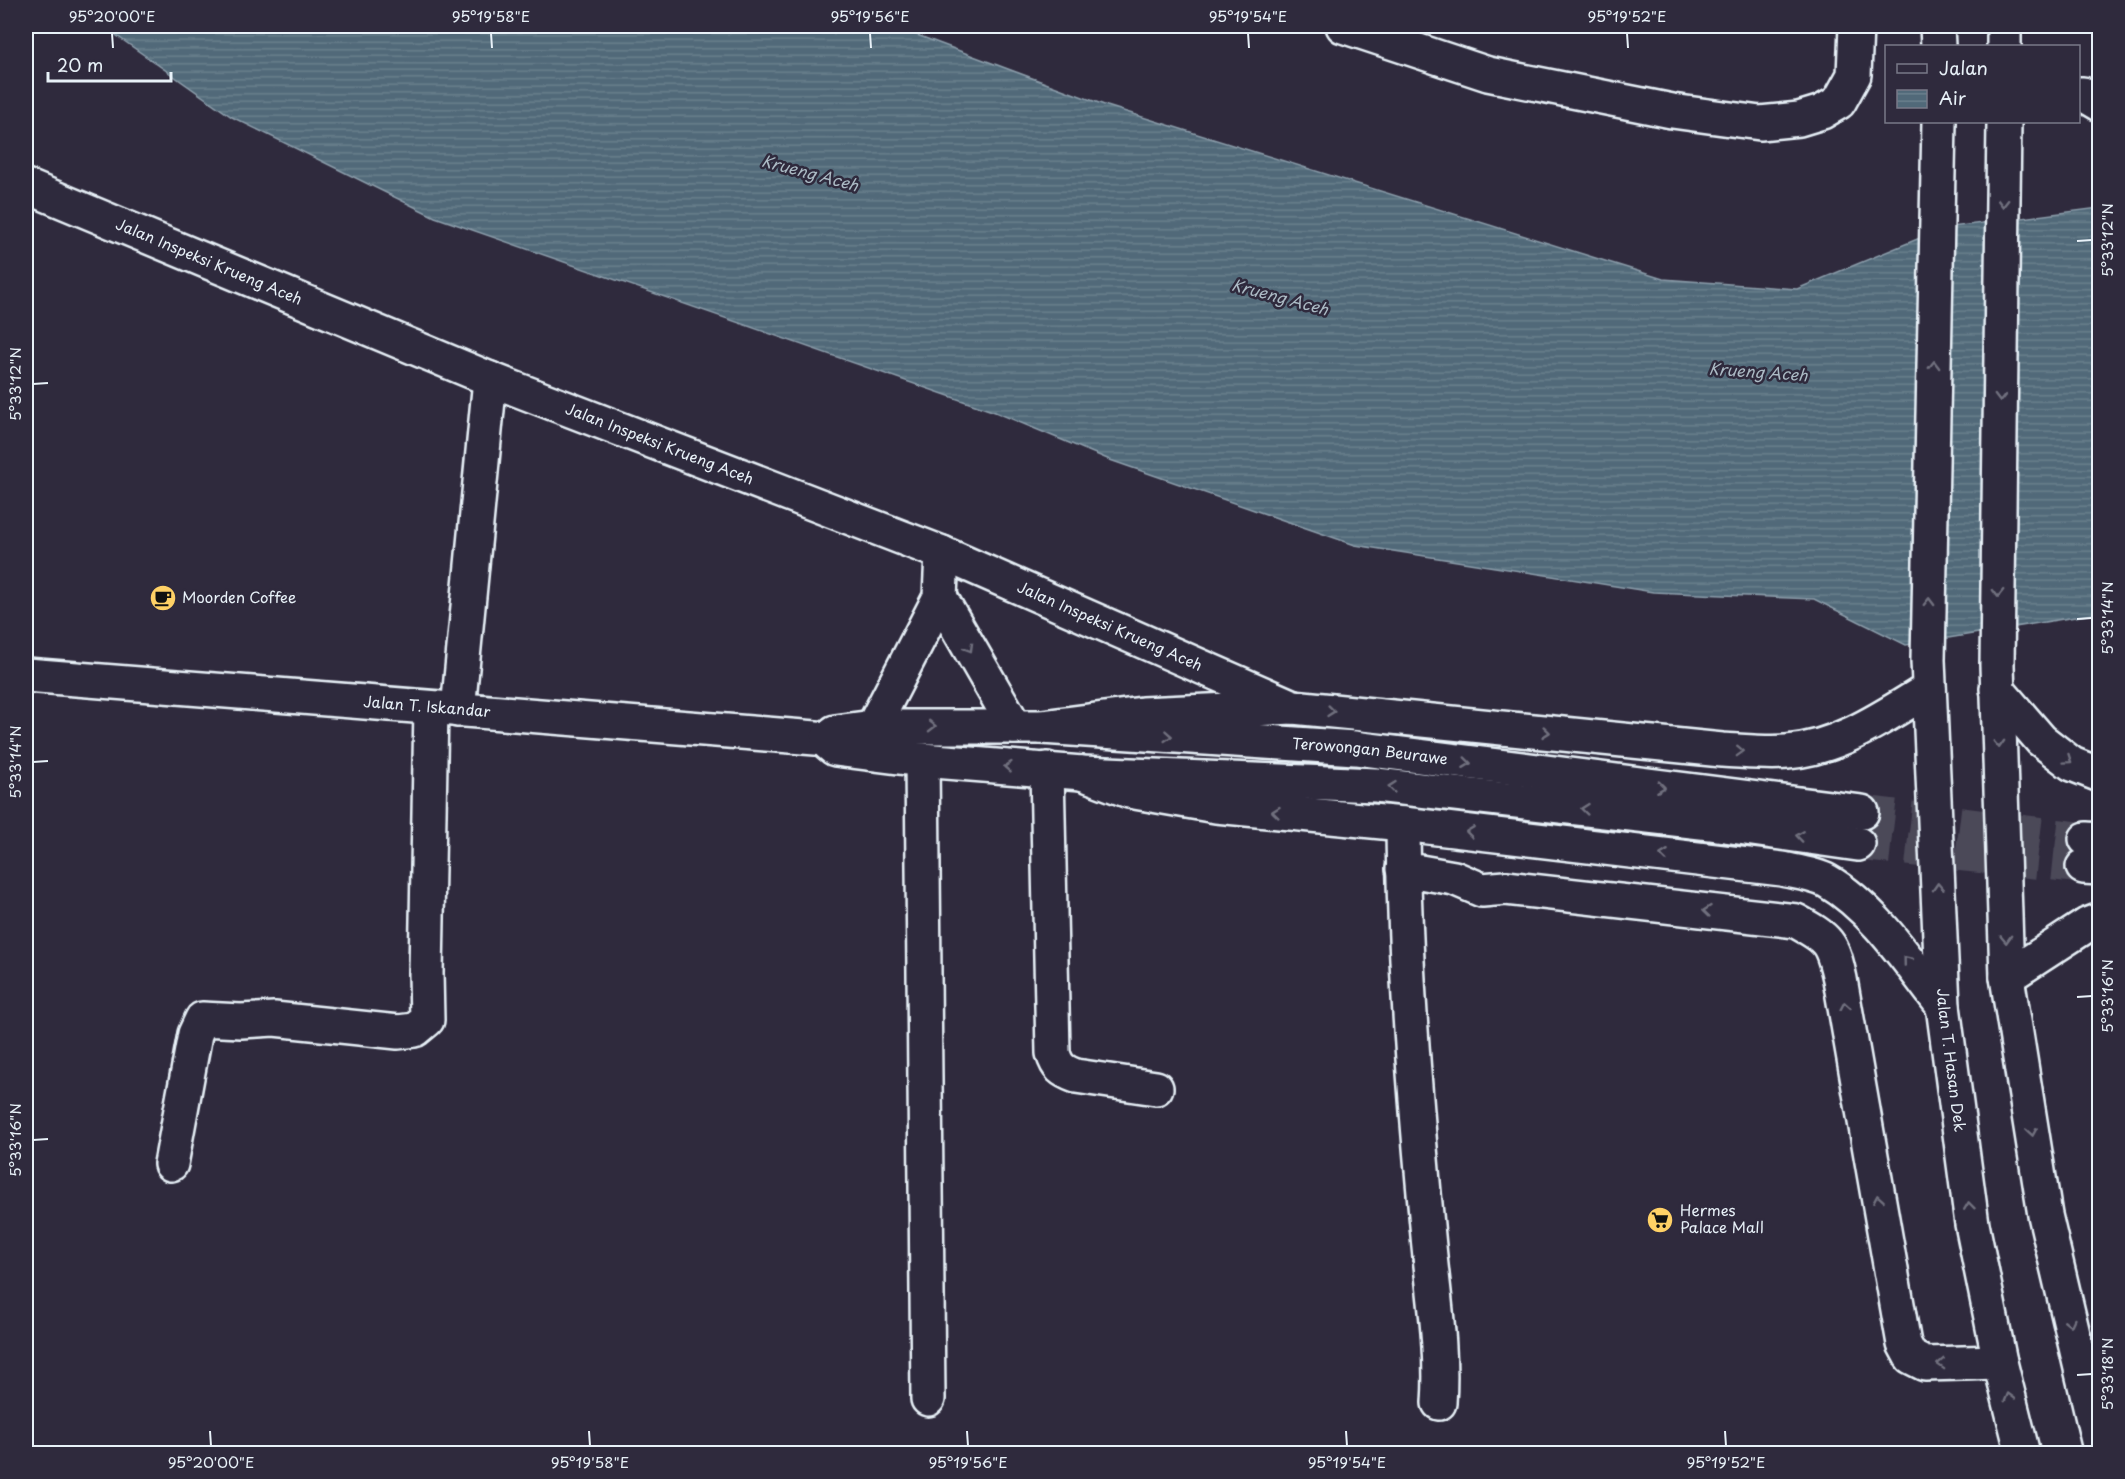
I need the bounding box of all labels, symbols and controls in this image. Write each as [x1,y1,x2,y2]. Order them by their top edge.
text: 95°20'00"E [69,4,155,27]
text: 95°19'58"E [452,4,530,27]
text: 95°19'56"E [830,4,910,27]
text: 95°19'54"E [1209,4,1287,27]
text: 95°19'52"E [1588,4,1666,27]
scale bar [48,45,171,83]
legend [1885,45,2080,123]
text: 20 m [57,51,103,78]
text: Jalan [1939,54,1988,81]
text: Air [1939,84,1967,111]
water label: Krueng Aceh [759,148,862,197]
one-way arrow [1997,198,2009,207]
text: 5°33'12"N [2095,203,2118,277]
street label: Jalan Inspeksi Krueng Aceh [113,212,306,310]
water label: Krueng Aceh [1229,272,1332,321]
text: 5°33'12"N [3,347,26,421]
water label: Krueng Aceh [1708,356,1809,386]
one-way arrow [1928,360,1940,369]
one-way arrow [1994,393,2006,402]
street label: Jalan Inspeksi Krueng Aceh [562,396,757,489]
street label: Jalan Inspeksi Krueng Aceh [1014,574,1206,676]
text: 5°33'14"N [2095,581,2118,655]
cafe icon: Moorden Coffee [148,583,178,613]
place label: Moorden Coffee [182,585,296,608]
one-way arrow [1991,588,2004,597]
one-way arrow [1923,597,1935,606]
one-way arrow [962,642,973,652]
street label: Jalan T. Iskandar [363,689,491,722]
one-way arrow [1326,704,1335,717]
one-way arrow [927,720,936,732]
text: 5°33'14"N [3,725,26,799]
one-way arrow [1541,725,1550,738]
one-way arrow [1164,729,1173,742]
street label: Terowongan Beurawe [1291,731,1449,770]
one-way arrow [1992,740,2005,749]
one-way arrow [1735,744,1744,757]
one-way arrow [2061,753,2072,764]
one-way arrow [1463,756,1472,768]
one-way arrow [1004,760,1013,773]
one-way arrow [1656,780,1665,793]
one-way arrow [1387,781,1396,794]
one-way arrow [1581,803,1590,816]
one-way arrow [1272,806,1281,819]
one-way arrow [1465,826,1475,839]
one-way arrow [1795,830,1804,842]
one-way arrow [1659,849,1668,862]
one-way arrow [1931,882,1944,891]
one-way arrow [1703,905,1712,918]
one-way arrow [2000,935,2012,944]
one-way arrow [1903,956,1914,967]
text: 5°33'16"N [2095,959,2118,1033]
street label: Jalan T. Hasan Dek [1932,988,1973,1133]
one-way arrow [1839,1002,1851,1011]
text: 5°33'16"N [3,1103,26,1177]
one-way arrow [2025,1127,2038,1137]
one-way arrow [1872,1194,1885,1204]
place label: Hermes Palace Mall [1680,1198,1764,1238]
one-way arrow [1964,1201,1976,1211]
supermarket icon: Hermes Palace Mall [1645,1205,1675,1235]
one-way arrow [2062,1318,2075,1328]
text: 5°33'18"N [2095,1337,2118,1411]
one-way arrow [1937,1358,1946,1370]
one-way arrow [2003,1392,2016,1402]
text: 95°20'00"E [168,1450,254,1473]
text: 95°19'58"E [551,1450,629,1473]
text: 95°19'56"E [928,1450,1008,1473]
text: 95°19'54"E [1308,1450,1386,1473]
text: 95°19'52"E [1687,1450,1765,1473]

